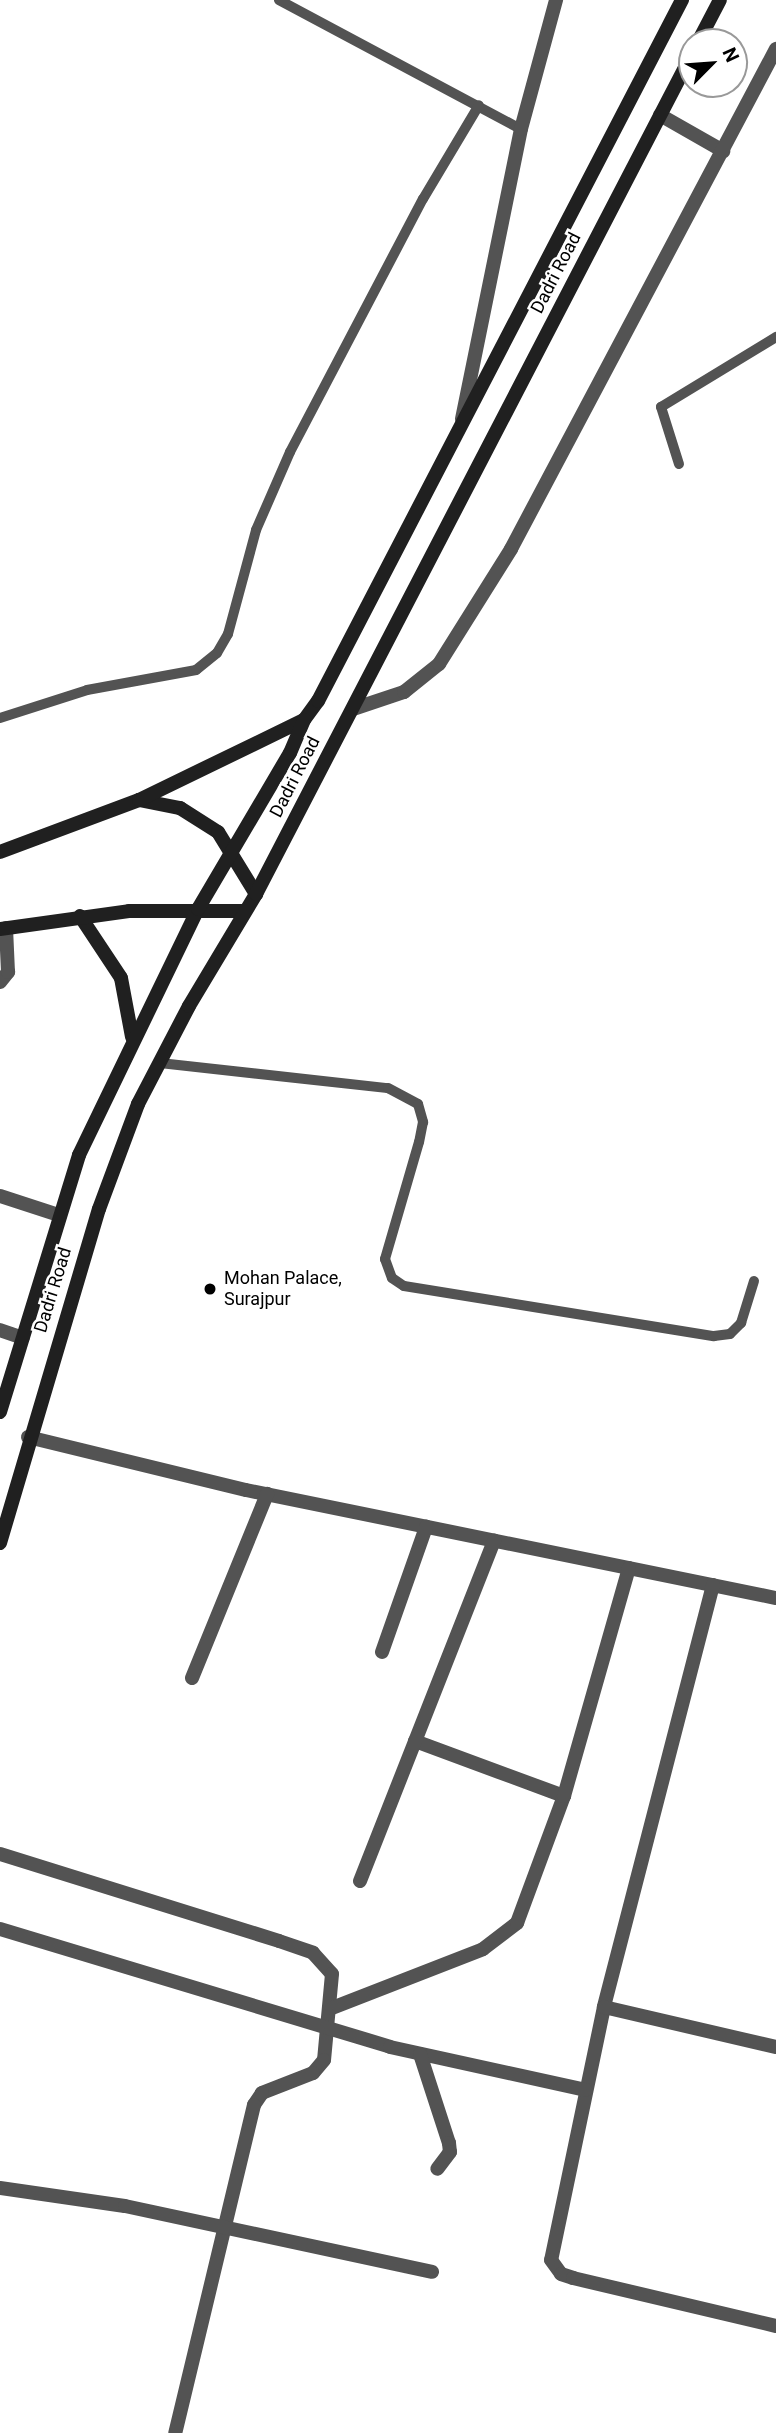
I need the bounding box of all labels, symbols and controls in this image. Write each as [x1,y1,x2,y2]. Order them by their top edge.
north arrow [678,28,748,98]
text: N [717,44,744,66]
street label: Dadri Road [526,229,586,317]
street label: Dadri Road [265,733,325,821]
street label: Dadri Road [30,1245,76,1335]
place label: Mohan Palace, Surajpur [224,1268,342,1310]
marker: Mohan Palace, Surajpur [202,1281,218,1297]

